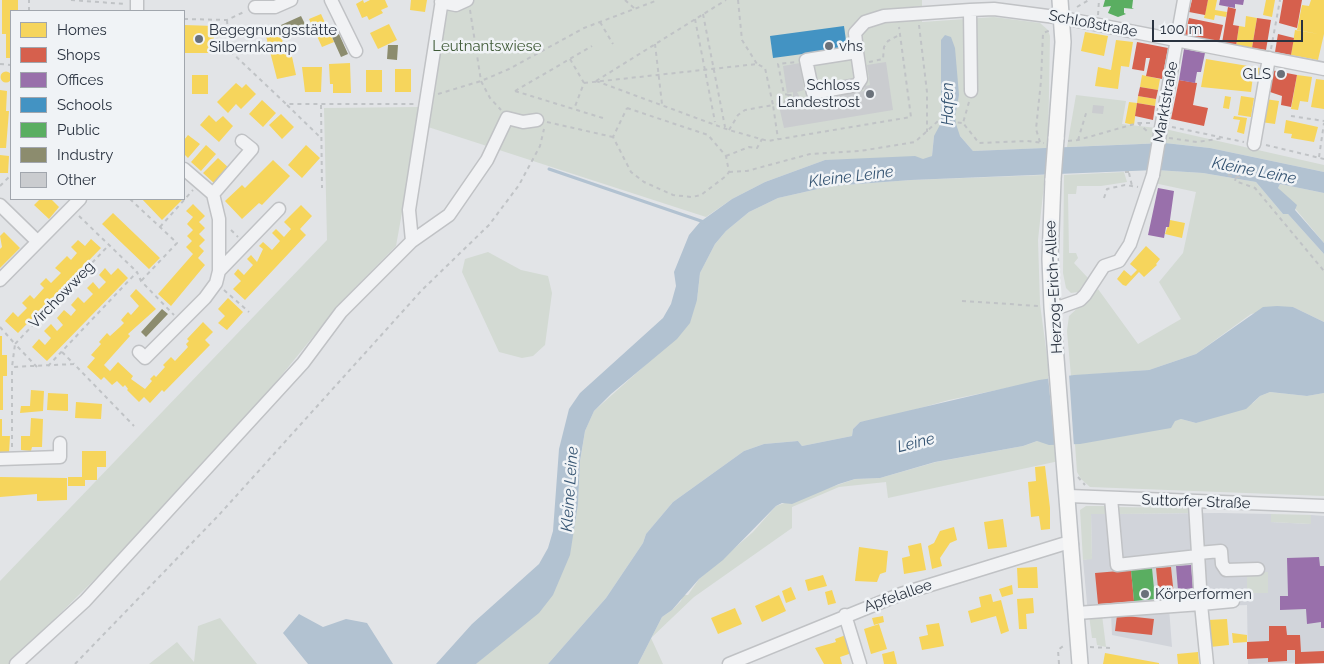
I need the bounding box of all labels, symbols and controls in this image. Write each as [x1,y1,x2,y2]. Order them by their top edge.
street label: Schloßstraße [1047,7,1139,41]
legend [10,10,185,200]
scale bar [1154,10,1305,42]
text: 100 m [1160,20,1202,38]
text: Homes [57,21,107,39]
place label: Begegnungsstätte Silbernkamp [209,21,337,56]
marker: Begegnungsstätte Silbernkamp [193,33,205,45]
park label: Leutnantswiese [432,37,542,55]
place label: vhs [839,37,863,55]
marker: vhs [823,40,835,52]
text: Shops [57,46,100,64]
street label: Marktstraße [1150,60,1182,144]
place label: GLS [1242,65,1271,83]
marker: GLS [1275,68,1287,80]
text: Offices [57,71,104,89]
place label: Schloss Landestrost [778,76,860,111]
water label: Hafen [938,82,958,126]
marker: Schloss Landestrost [864,88,876,100]
text: Schools [57,96,112,114]
text: Public [57,121,100,139]
text: Industry [57,146,113,164]
water label: Kleine Leine [1210,153,1298,189]
water label: Kleine Leine [807,162,895,192]
text: Other [57,171,96,189]
street label: Herzog-Erich-Allee [1042,220,1066,354]
street label: Virchowweg [26,258,98,332]
water label: Leine [895,429,937,457]
water label: Kleine Leine [557,446,583,532]
street label: Suttorfer Straße [1141,491,1251,513]
street label: Apfelallee [862,576,934,616]
place label: Körperformen [1155,585,1252,603]
marker: Körperformen [1139,588,1151,600]

